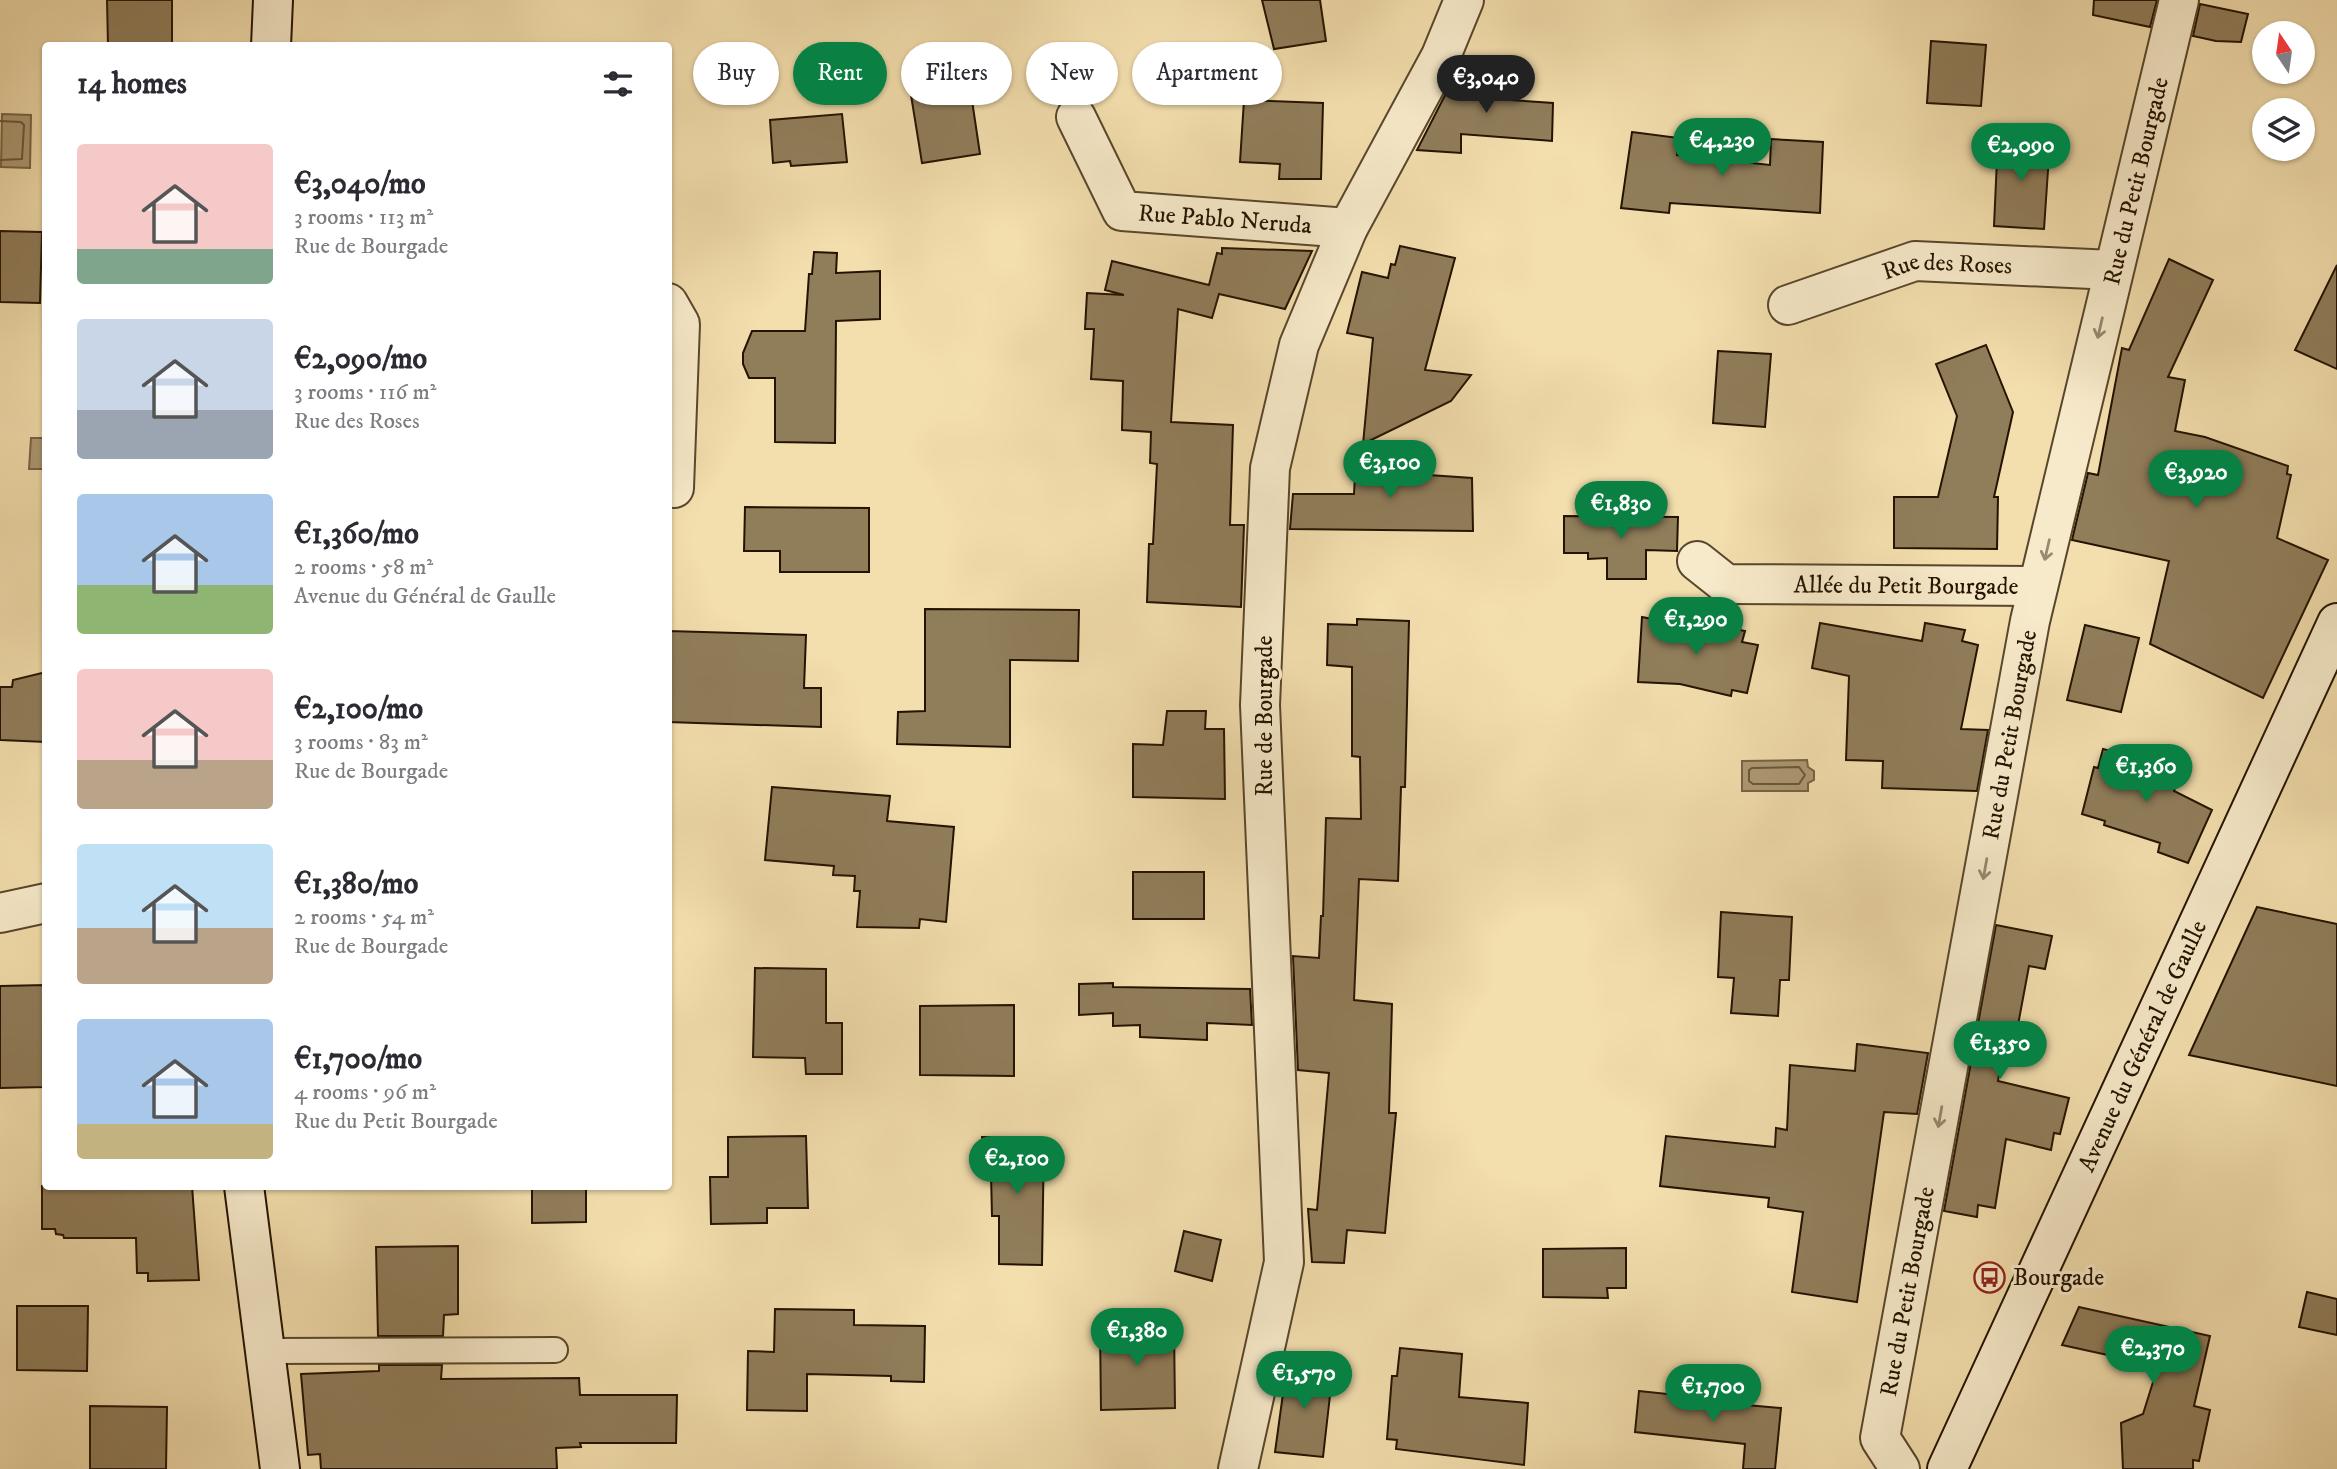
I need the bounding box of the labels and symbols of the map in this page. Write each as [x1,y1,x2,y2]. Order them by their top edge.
north arrow [2252,21,2315,84]
pin: €3,040 [1429,55,1543,115]
street label: Rue du Petit Bourgade [2097,74,2176,288]
pin: €4,230 [1665,118,1779,178]
pin: €2,090 [1964,124,2078,183]
street label: Rue Pablo Neruda [1137,198,1314,241]
street label: Rue des Roses [1878,247,2013,287]
one-way arrow [2093,316,2106,339]
pin: €3,100 [1333,440,1447,500]
pin: €3,920 [2139,450,2253,510]
pin: €1,830 [1564,482,1678,541]
one-way arrow [2040,538,2053,560]
street label: Allée du Petit Bourgade [1793,570,2019,602]
pin: €1,290 [1639,598,1753,657]
street label: Rue du Petit Bourgade [1976,627,2044,842]
street label: Rue de Bourgade [1250,636,1280,796]
pin: €1,360 [2089,744,2203,804]
one-way arrow [1978,857,1991,880]
street label: Avenue du Général de Gaulle [2072,916,2214,1177]
pin: €1,350 [1943,1021,2057,1081]
one-way arrow [1932,1105,1946,1128]
pin: €2,100 [960,1136,1074,1196]
street label: Rue du Petit Bourgade [1874,1184,1942,1399]
bus stop icon: Bourgade [1973,1260,2007,1294]
place label: Bourgade [2013,1263,2104,1293]
pin: €1,380 [1080,1308,1194,1368]
pin: €2,370 [2096,1326,2210,1386]
pin: €1,570 [1247,1352,1361,1411]
pin: €1,700 [1656,1364,1770,1424]

